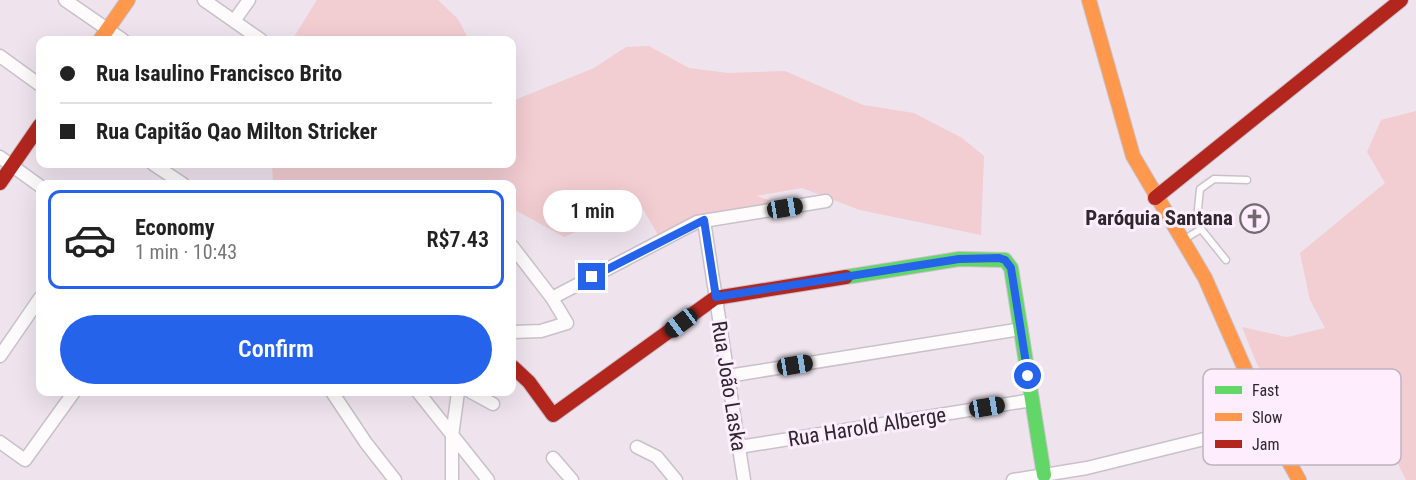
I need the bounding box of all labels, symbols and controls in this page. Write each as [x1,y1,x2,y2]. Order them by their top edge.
text: Rua Isaulino Francisco Brito [96,61,342,86]
text: Rua Capitão Qao Milton Stricker [96,119,377,144]
callout: 1 min [542,190,642,232]
car [766,196,804,220]
text: 1 min [570,199,615,223]
church icon: Paróquia Santana [1238,202,1270,234]
place label: Paróquia Santana [1085,206,1233,230]
icon: car [63,213,117,267]
text: Economy [135,215,215,240]
text: R$7.43 [426,227,489,252]
text: 1 min · 10:43 [135,240,237,264]
route end [578,263,605,290]
car [661,305,701,341]
button: Confirm [60,315,492,384]
street label: Rua João Laska [707,319,751,453]
car [776,353,814,377]
route start [1014,362,1041,389]
legend [1203,369,1401,465]
text: Fast [1252,381,1279,400]
car [968,395,1006,419]
street label: Rua Harold Alberge [786,403,948,451]
text: Slow [1252,408,1282,427]
text: Jam [1252,435,1279,454]

